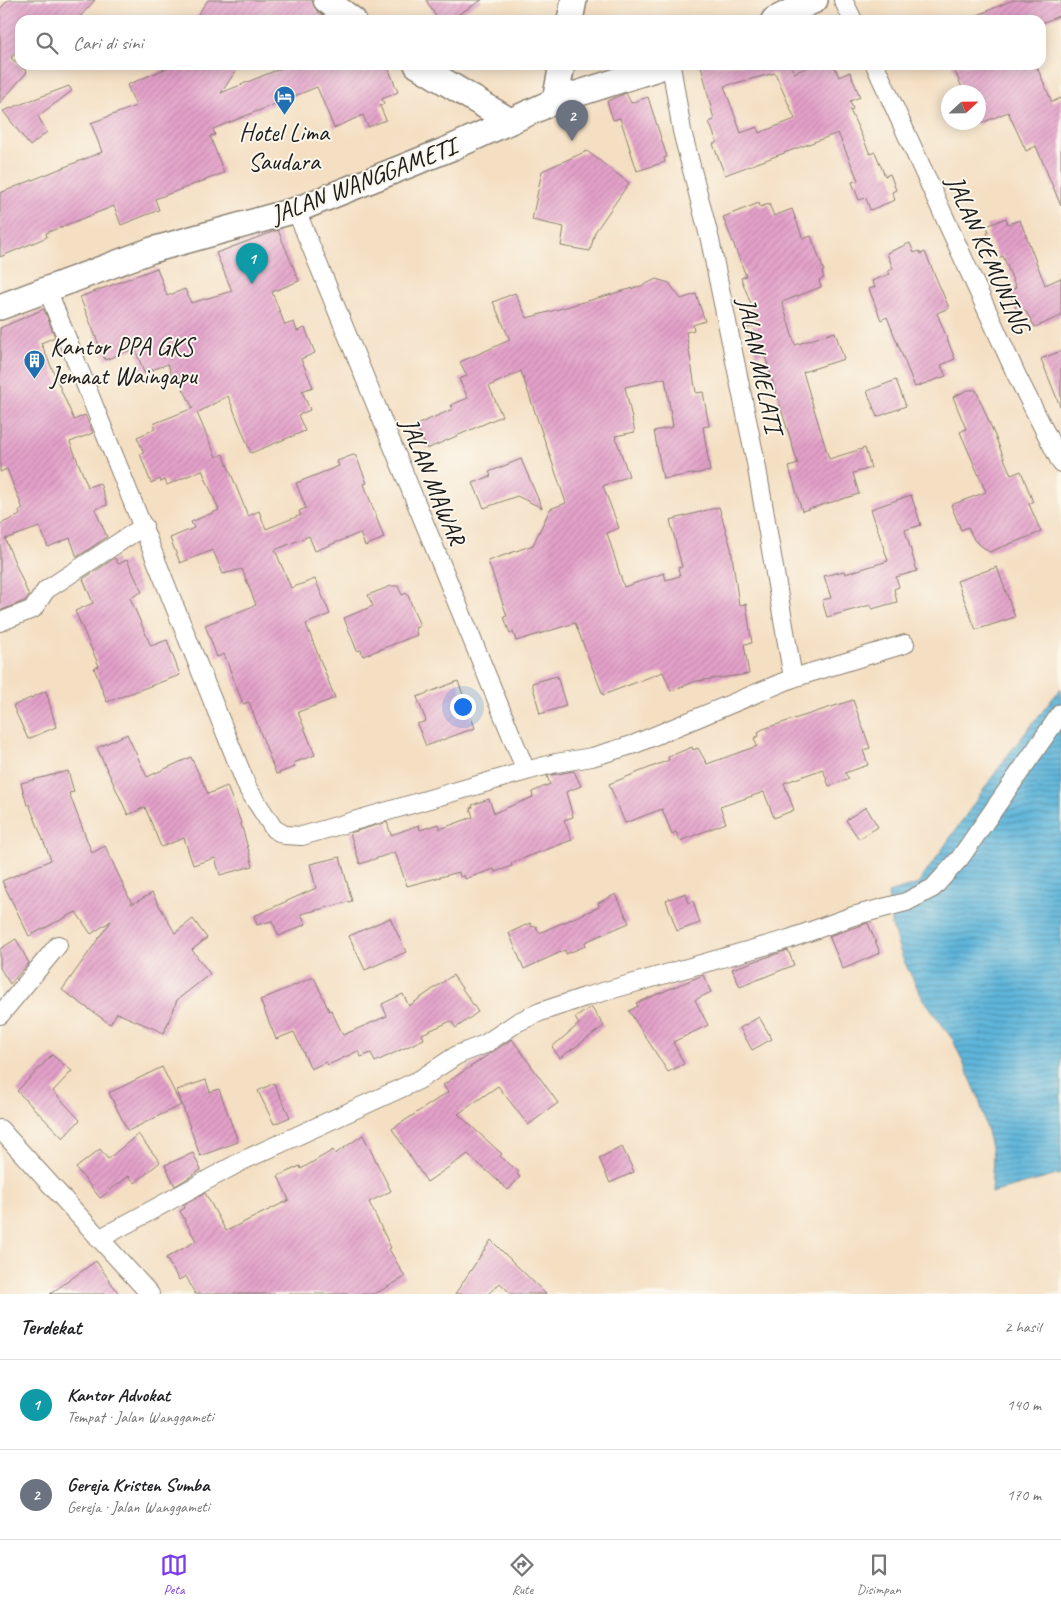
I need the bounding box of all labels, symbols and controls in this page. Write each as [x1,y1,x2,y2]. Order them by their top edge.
search box [15,15,1046,70]
icon: search [33,29,61,57]
text: Cari di sini [73,31,143,55]
hotel icon: Hotel Lima Saudara [272,85,296,116]
north arrow [941,85,986,130]
pin: 2 [556,100,588,141]
place label: Hotel Lima Saudara [239,117,331,178]
street label: JALAN WANGGAMETI [265,129,465,231]
street label: JALAN KEMUNING [939,169,1038,341]
pin: 1 [236,243,268,284]
street label: JALAN MELATI [730,294,791,441]
place label: Kantor PPA GKS Jemaat Waingapu [49,331,199,392]
building icon: Kantor PPA GKS Jemaat Waingapu [22,348,46,379]
street label: JALAN MAWAR [393,412,474,551]
your location [450,694,476,720]
text: Terdekat [20,1314,81,1340]
text: 2 hasil [1004,1317,1041,1337]
text: Kantor Advokat [67,1383,170,1407]
text: 1 [32,1395,40,1415]
text: 140 m [1007,1395,1041,1415]
text: Tempat · Jalan Wanggameti [67,1407,214,1427]
text: Gereja Kristen Sumba [67,1473,210,1497]
text: 2 [32,1485,40,1505]
text: 170 m [1007,1485,1041,1505]
text: Gereja · Jalan Wanggameti [67,1497,210,1517]
tab: Peta [160,1551,188,1598]
tab: Rute [508,1551,536,1598]
tab: Disimpan [857,1551,901,1598]

